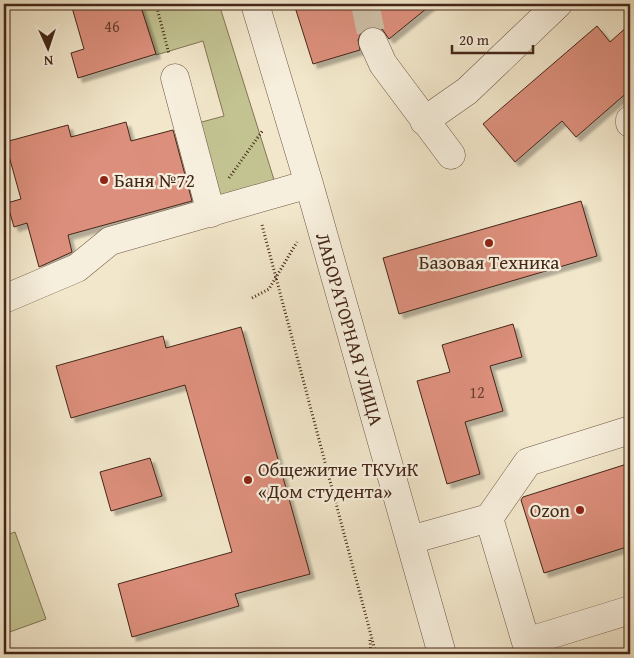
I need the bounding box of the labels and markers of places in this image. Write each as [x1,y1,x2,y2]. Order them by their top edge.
place label: Баня №72 [114,166,195,194]
marker: Баня №72 [98,174,110,186]
marker: Базовая Техника [483,237,495,249]
place label: Базовая Техника [419,248,559,276]
place label: Общежитие ТКУиК «Дом студента» [258,455,419,505]
marker: Общежитие ТКУиК «Дом студента» [242,474,254,486]
place label: Ozon [530,496,570,524]
marker: Ozon [574,504,586,516]

